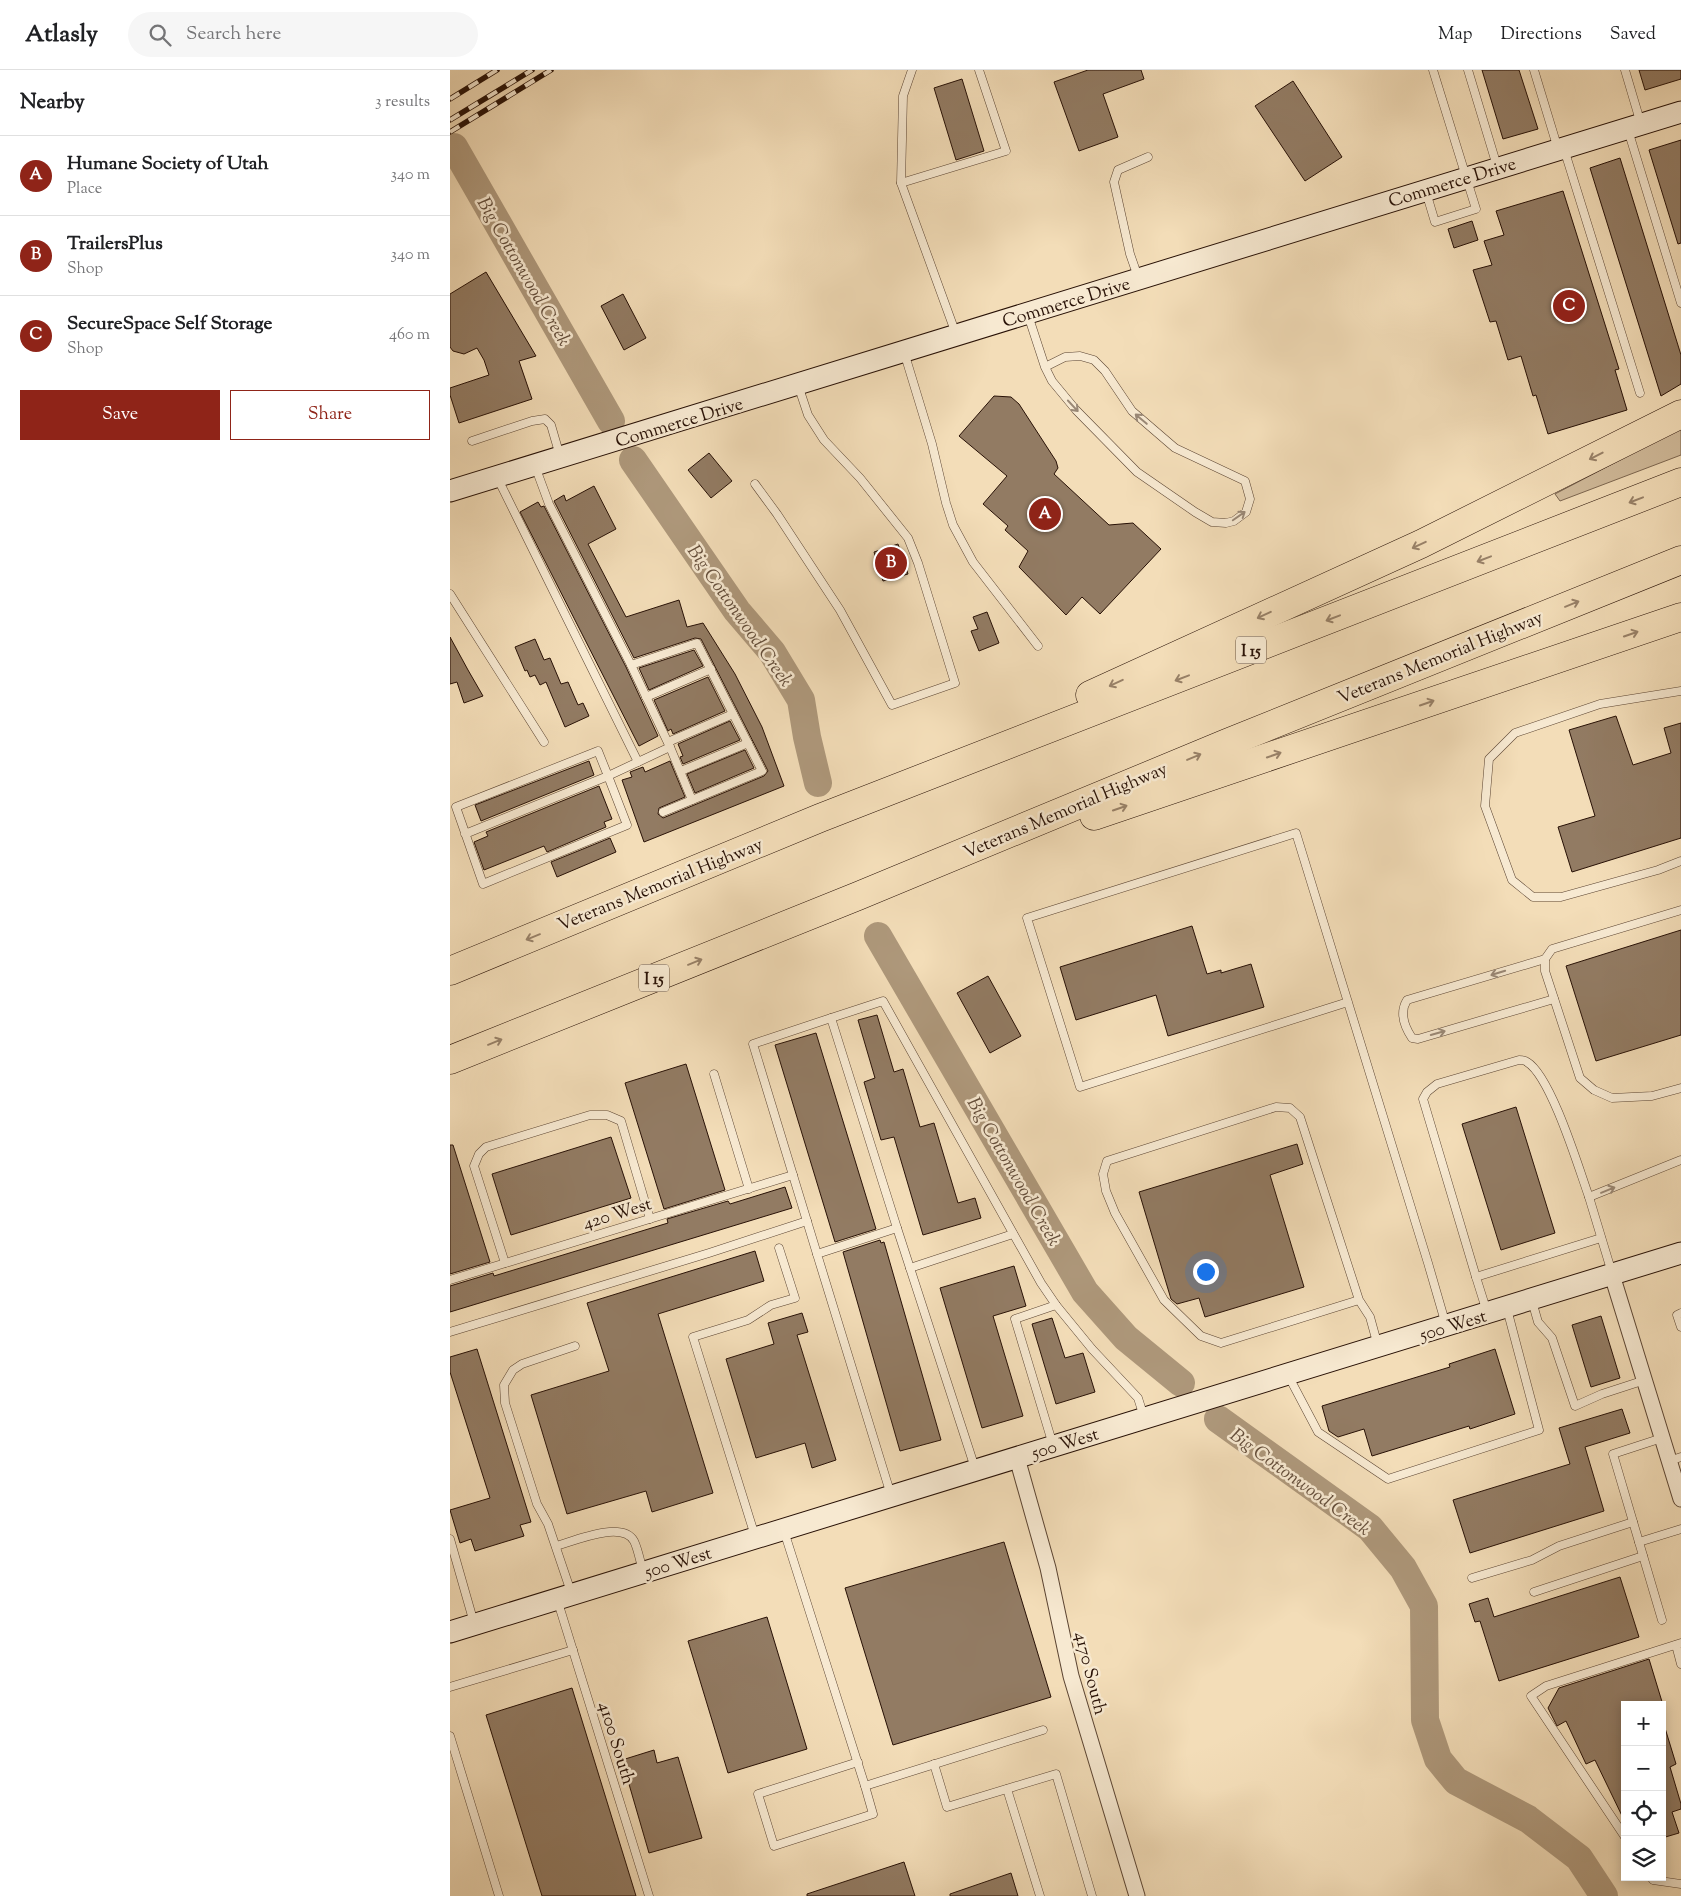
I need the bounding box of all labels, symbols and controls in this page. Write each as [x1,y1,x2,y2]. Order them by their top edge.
search box [128,12,478,57]
text: Atlasly [25,18,98,52]
icon: search [146,21,174,49]
text: Search here [186,21,281,48]
text: Map [1438,22,1473,48]
text: Directions [1501,22,1582,48]
text: Saved [1610,22,1656,48]
text: Nearby [20,88,85,118]
text: 3 results [375,91,430,114]
text: Humane Society of Utah [67,151,269,178]
street label: Commerce Drive [1386,152,1520,216]
text: A [30,164,43,187]
text: 340 m [391,164,430,187]
text: Place [67,178,102,201]
water label: Big Cottonwood Creek [469,193,577,352]
text: TrailersPlus [67,231,163,258]
text: B [31,244,41,267]
text: 340 m [391,244,430,267]
text: Shop [67,258,103,281]
street label: Commerce Drive [1000,272,1134,336]
pin: C [1553,287,1585,325]
text: SecureSpace Self Storage [67,311,272,338]
text: C [30,324,42,347]
text: 460 m [389,324,430,347]
text: Shop [67,338,103,361]
button: Save [20,390,220,440]
button: Share [230,390,430,440]
street label: Commerce Drive [613,392,747,456]
one-way arrow [1067,400,1079,413]
one-way arrow [1135,413,1148,425]
one-way arrow [1588,451,1603,461]
pin: A [1029,495,1061,533]
one-way arrow [1628,496,1644,505]
one-way arrow [1232,511,1246,522]
water label: Big Cottonwood Creek [680,540,798,693]
one-way arrow [1412,540,1427,550]
pin: B [875,544,907,582]
one-way arrow [1477,555,1492,564]
one-way arrow [1564,599,1579,608]
street label: Veterans Memorial Highway [1334,606,1547,712]
one-way arrow [1257,611,1272,621]
one-way arrow [1326,614,1341,624]
one-way arrow [1623,629,1638,638]
road number: I 15 [1236,636,1266,664]
one-way arrow [1174,674,1189,683]
one-way arrow [1109,678,1124,688]
one-way arrow [1419,698,1435,707]
one-way arrow [1265,750,1281,760]
one-way arrow [1186,751,1201,761]
street label: Veterans Memorial Highway [960,757,1172,867]
one-way arrow [1111,802,1127,812]
street label: Veterans Memorial Highway [554,833,767,939]
one-way arrow [526,932,541,942]
one-way arrow [687,957,702,966]
road number: I 15 [639,964,669,991]
one-way arrow [1491,968,1507,978]
one-way arrow [1429,1028,1445,1038]
one-way arrow [487,1037,502,1046]
water label: Big Cottonwood Creek [959,1093,1067,1252]
one-way arrow [1600,1184,1615,1194]
street label: 420 West [580,1192,655,1238]
your location [1193,1259,1219,1285]
street label: 500 West [1416,1304,1490,1350]
street label: 500 West [1028,1422,1102,1468]
water label: Big Cottonwood Creek [1224,1423,1376,1544]
street label: 500 West [641,1541,715,1587]
street label: 4170 South [1066,1629,1112,1718]
street label: 4100 South [590,1699,640,1789]
map controls [1621,1701,1666,1881]
button: + [1621,1701,1666,1746]
button: − [1621,1746,1666,1791]
button: locate [1621,1791,1666,1836]
button: layers [1621,1836,1666,1881]

